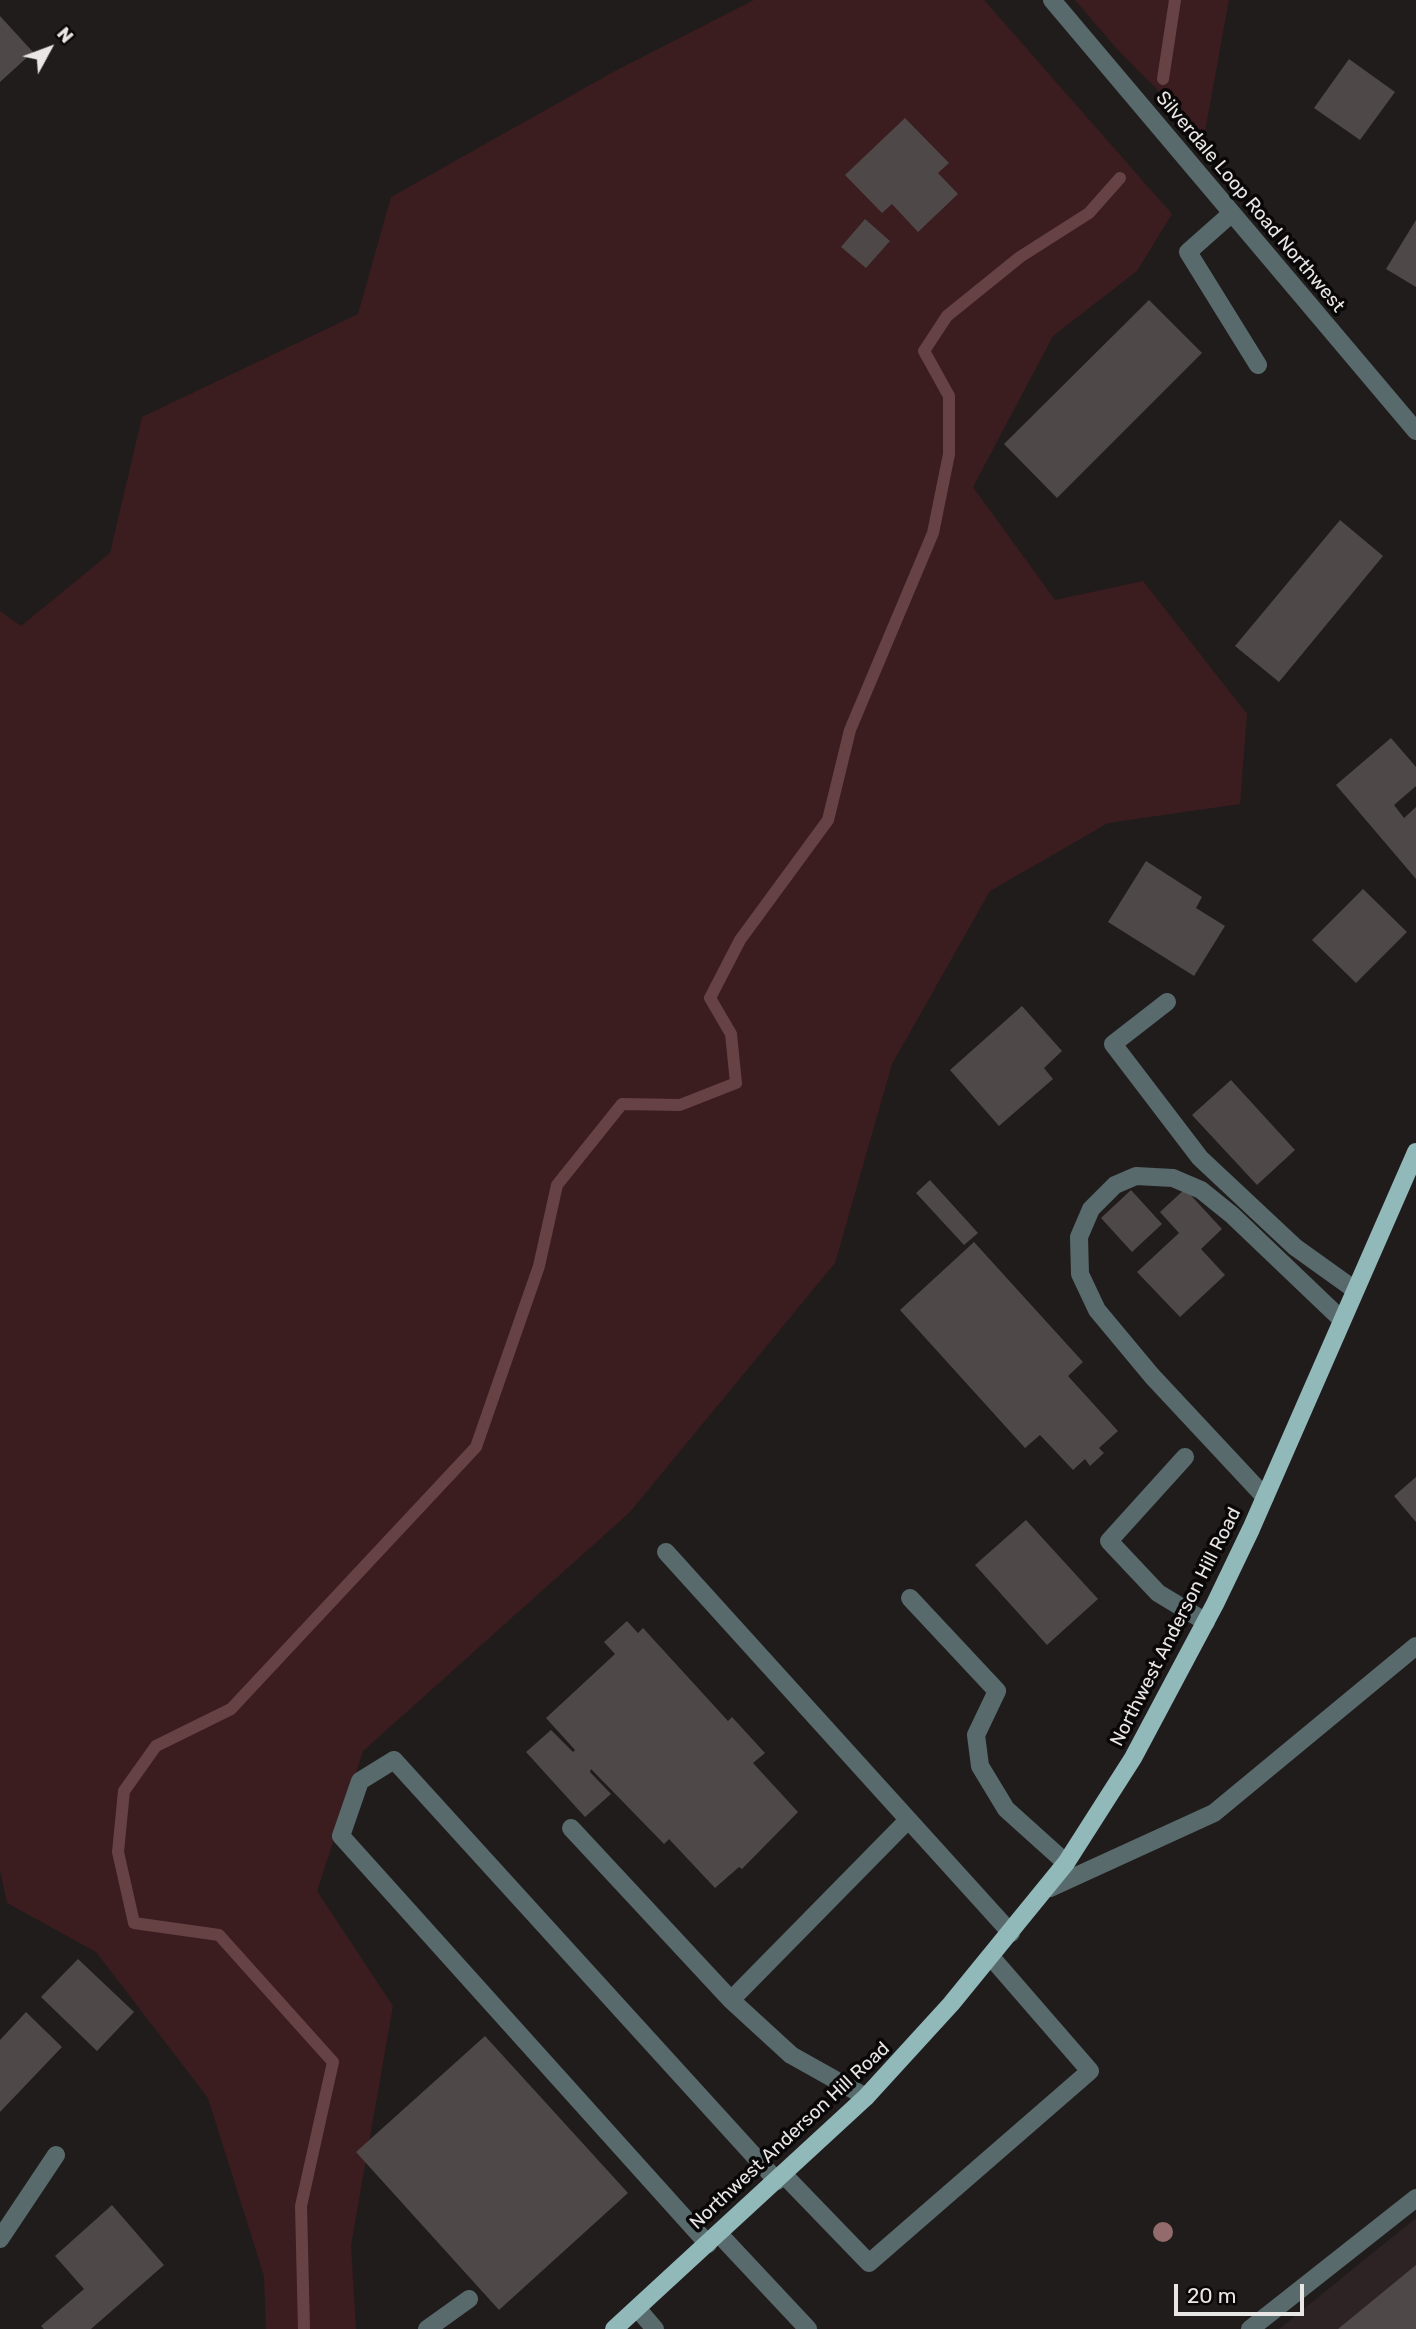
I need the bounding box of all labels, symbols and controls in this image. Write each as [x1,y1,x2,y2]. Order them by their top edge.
north arrow [14,14,84,84]
text: N [52,22,78,48]
street label: Silverdale Loop Road Northwest [1151,87,1349,317]
street label: Northwest Anderson Hill Road [1106,1504,1246,1750]
street label: Northwest Anderson Hill Road [685,2037,895,2235]
scale bar [1178,2270,1308,2314]
text: 20 m [1187,2283,1236,2308]

